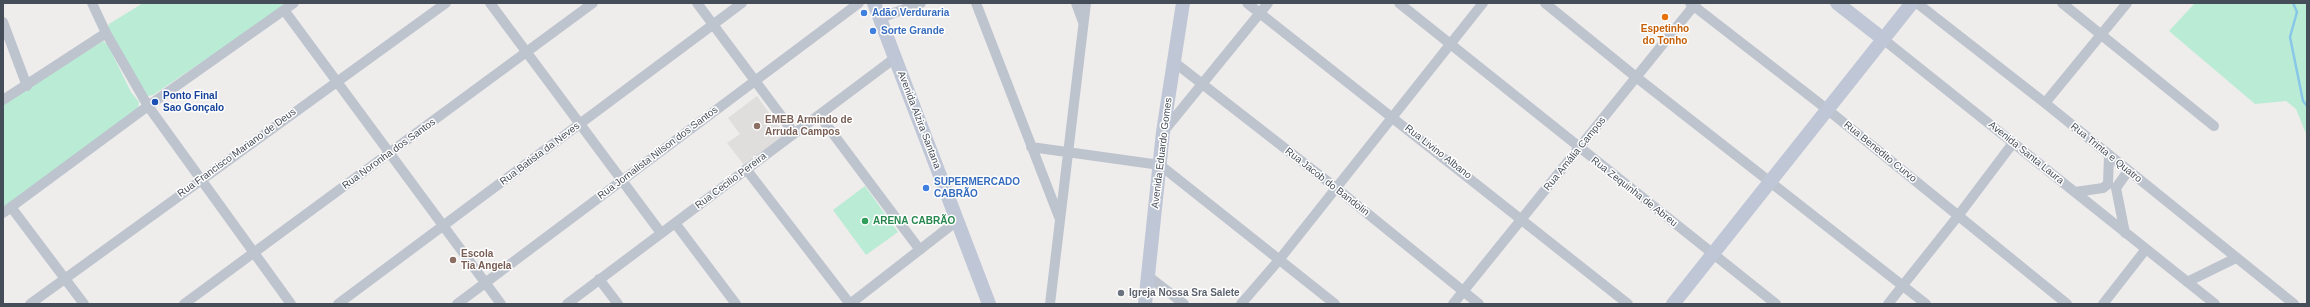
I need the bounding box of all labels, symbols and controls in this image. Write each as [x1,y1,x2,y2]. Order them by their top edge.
place label: Adão Verduraria [872,7,949,19]
marker: Adão Verduraria [859,8,869,18]
marker: Espetinho do Tonho [1660,12,1670,22]
place label: Espetinho do Tonho [1641,23,1689,46]
place label: Sorte Grande [881,25,944,37]
marker: Sorte Grande [868,26,878,36]
street label: Avenida Alzira Santana [895,69,943,171]
place label: Ponto Final Sao Gonçalo [163,90,224,114]
marker: Ponto Final Sao Gonçalo [150,97,160,107]
street label: Avenida Eduardo Gomes [1149,97,1175,209]
street label: Rua Jornalista Nilson dos Santos [596,104,720,202]
street label: Rua Francisco Mariano de Deus [175,106,299,200]
place label: EMEB Armindo de Arruda Campos [765,114,852,138]
street label: Rua Amália Campos [1541,115,1609,193]
street label: Rua Noronha dos Santos [340,116,438,192]
street label: Rua Benedito Curvo [1841,119,1919,185]
street label: Avenida Santa Laura [1986,119,2066,187]
street label: Rua Batista da Neves [498,120,582,188]
marker: EMEB Armindo de Arruda Campos [752,121,762,131]
street label: Rua Trinta e Quatro [2068,121,2144,185]
street label: Rua Livino Albano [1402,122,1474,182]
street label: Rua Jacob do Bandolin [1283,145,1371,219]
street label: Rua Cecilio Pereira [693,150,769,212]
street label: Rua Zequinha de Abreu [1588,155,1680,229]
place label: SUPERMERCADO CABRÃO [934,176,1020,200]
marker: SUPERMERCADO CABRÃO [921,183,931,193]
place label: ARENA CABRÃO [873,215,955,227]
marker: ARENA CABRÃO [860,216,870,226]
place label: Escola Tia Angela [461,248,511,272]
marker: Escola Tia Angela [448,255,458,265]
place label: Igreja Nossa Sra Salete [1129,287,1240,299]
marker: Igreja Nossa Sra Salete [1116,288,1126,298]

